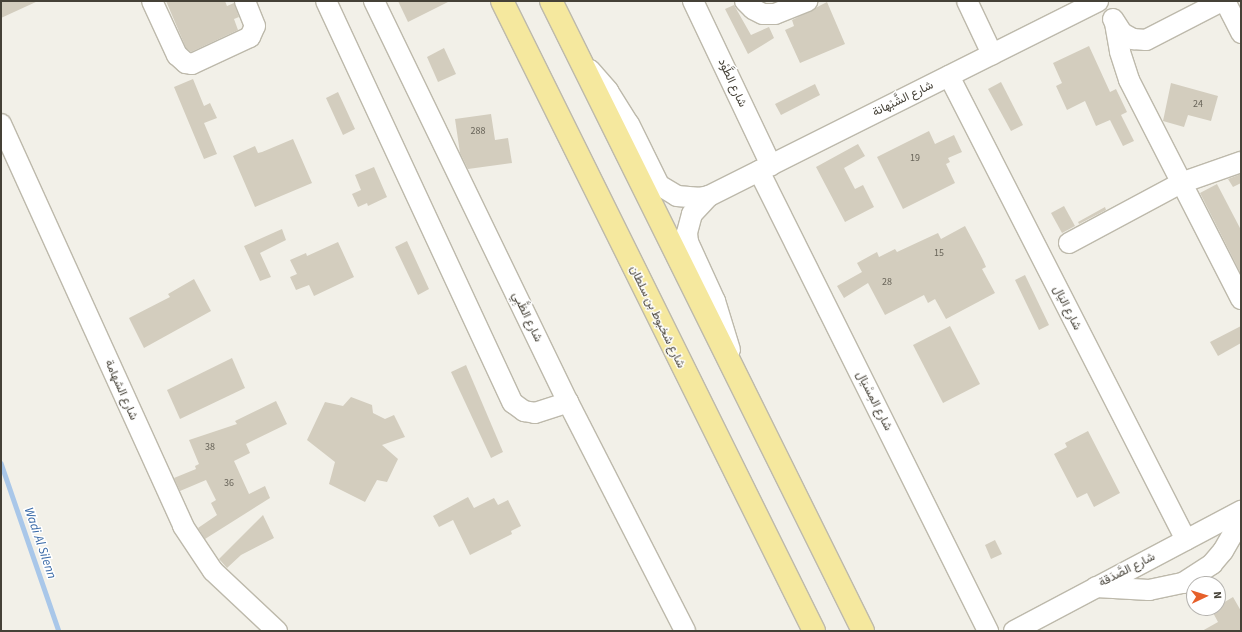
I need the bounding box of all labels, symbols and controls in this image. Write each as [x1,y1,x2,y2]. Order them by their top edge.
street label: شارع الطَّوْد [714,56,750,110]
street label: شارع الشَّبْهانة [870,78,936,120]
house number: 24 [1193,99,1203,111]
house number: 288 [471,126,485,138]
house number: 19 [910,153,920,165]
house number: 15 [934,248,944,260]
street label: شارع شخبوط بن سلطان [626,263,688,371]
house number: 28 [882,277,892,289]
street label: شارع اليَال [1050,283,1084,333]
street label: شارع الظَّبِي [509,290,545,344]
street label: شارع الشهامة [101,358,141,422]
street label: شارع المِسْيَال [853,369,895,433]
house number: 38 [205,442,215,454]
house number: 36 [224,478,234,490]
water label: Wadi Al Silenn [20,505,60,581]
street label: شارع الصَّدَقة [1096,550,1158,590]
north arrow [1186,576,1226,616]
text: N [1210,591,1225,599]

